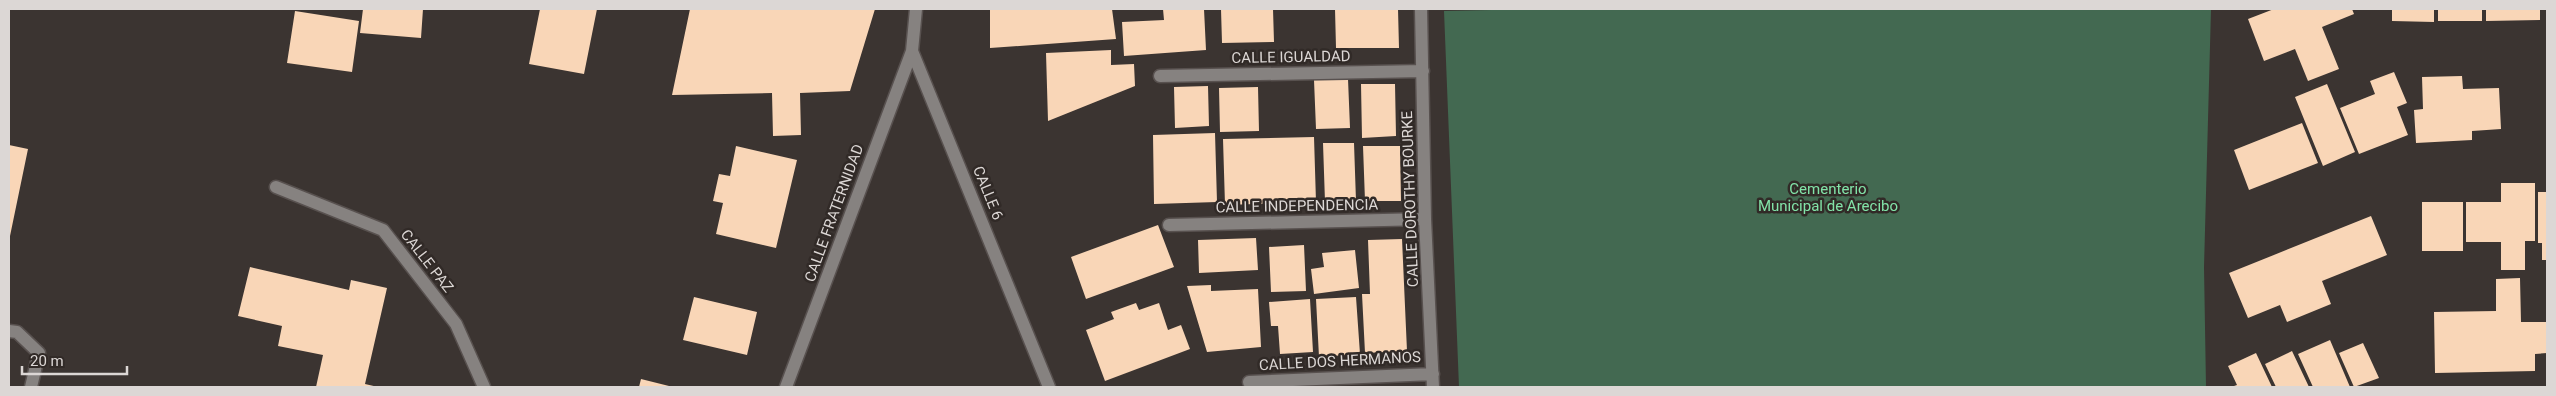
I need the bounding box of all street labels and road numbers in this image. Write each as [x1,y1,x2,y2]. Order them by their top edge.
street label: CALLE IGUALDAD [1231,47,1351,67]
street label: CALLE DOROTHY BOURKE [1398,110,1422,287]
street label: CALLE FRATERNIDAD [801,142,867,284]
street label: CALLE 6 [969,163,1007,223]
street label: CALLE INDEPENDENCIA [1216,196,1379,216]
street label: CALLE PAZ [397,226,457,296]
street label: CALLE DOS HERMANOS [1259,348,1422,374]

